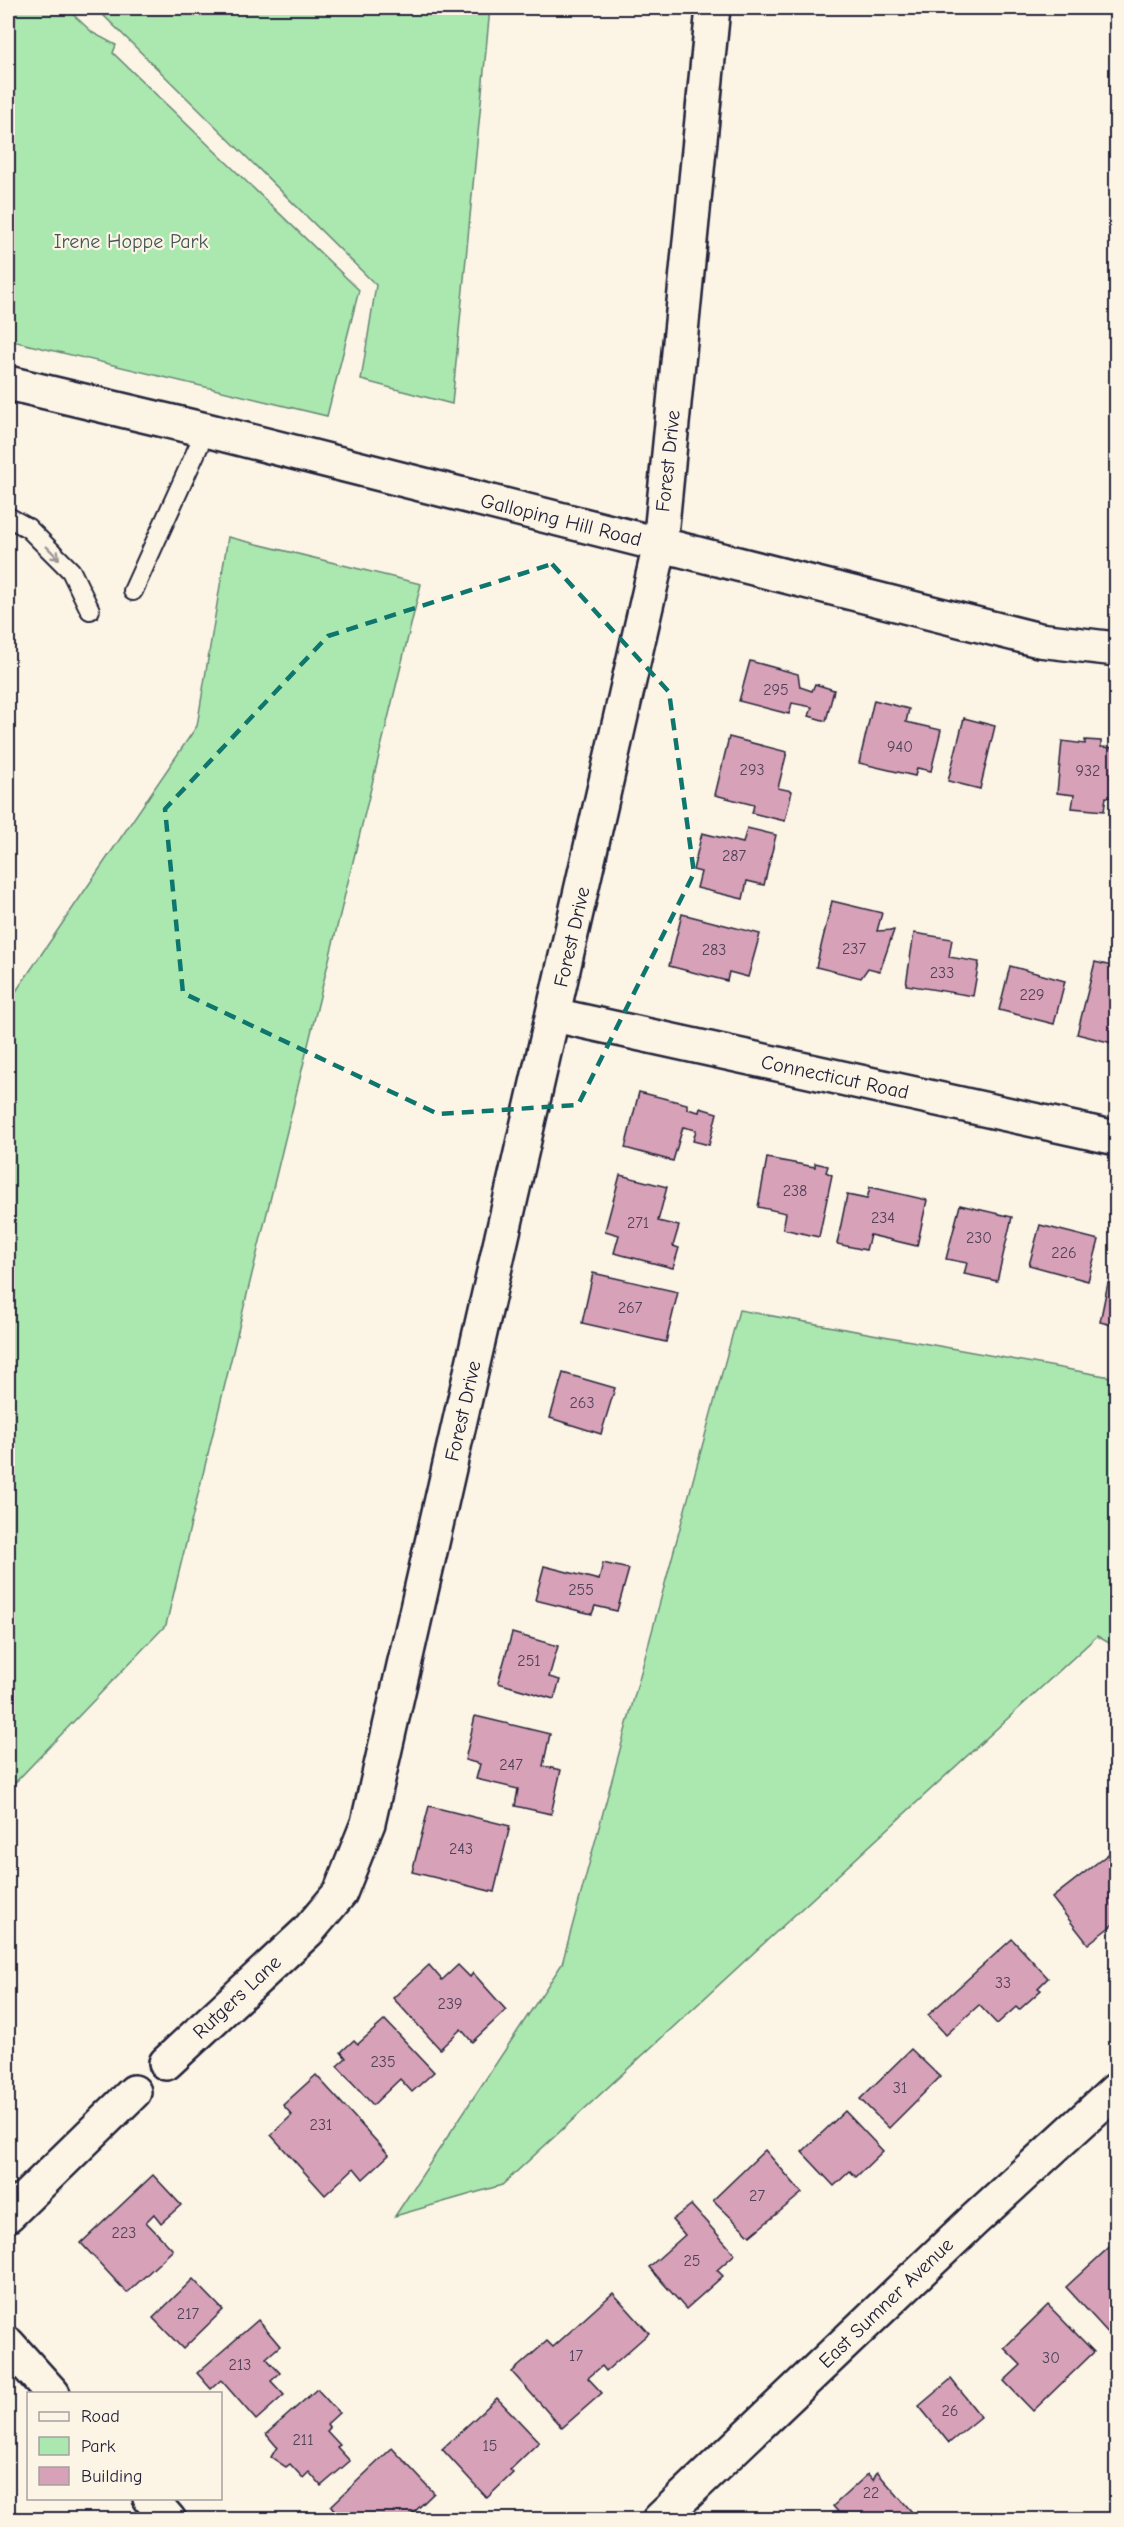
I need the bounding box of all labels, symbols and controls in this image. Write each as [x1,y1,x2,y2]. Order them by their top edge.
park label: Irene Hoppe Park [54,230,209,253]
street label: Forest Drive [651,409,685,513]
street label: Galloping Hill Road [478,489,644,551]
one-way arrow [46,545,60,560]
house number: 295 [763,681,789,699]
house number: 940 [887,738,913,756]
house number: 293 [740,761,764,779]
house number: 932 [1076,762,1100,780]
house number: 287 [722,847,747,865]
street label: Forest Drive [549,885,595,989]
house number: 237 [842,940,866,958]
house number: 283 [702,941,726,959]
house number: 233 [930,964,954,982]
house number: 229 [1019,986,1045,1004]
street label: Connecticut Road [759,1050,911,1104]
house number: 238 [783,1182,807,1200]
house number: 234 [871,1209,895,1227]
house number: 271 [627,1214,649,1232]
house number: 230 [966,1229,992,1247]
house number: 226 [1051,1244,1077,1262]
house number: 267 [618,1299,643,1317]
street label: Forest Drive [440,1359,486,1463]
house number: 263 [569,1394,595,1412]
house number: 255 [568,1581,594,1599]
house number: 251 [517,1652,541,1670]
house number: 247 [499,1756,523,1774]
house number: 243 [449,1840,473,1858]
street label: Rutgers Lane [188,1950,286,2044]
house number: 33 [995,1974,1011,1992]
house number: 239 [438,1995,462,2013]
house number: 235 [370,2053,396,2071]
house number: 31 [893,2079,907,2097]
house number: 231 [310,2116,332,2134]
house number: 27 [749,2187,765,2205]
house number: 223 [112,2224,136,2242]
street label: East Sumner Avenue [814,2233,958,2373]
house number: 25 [683,2252,701,2270]
house number: 217 [177,2305,200,2323]
house number: 17 [569,2347,583,2365]
house number: 30 [1042,2349,1060,2367]
house number: 213 [229,2356,251,2374]
legend [27,2392,222,2500]
house number: 26 [941,2402,959,2420]
text: Road [81,2406,120,2427]
house number: 211 [292,2431,314,2449]
text: Park [81,2436,116,2457]
house number: 15 [482,2437,498,2455]
text: Building [81,2466,143,2487]
house number: 22 [863,2484,879,2502]

